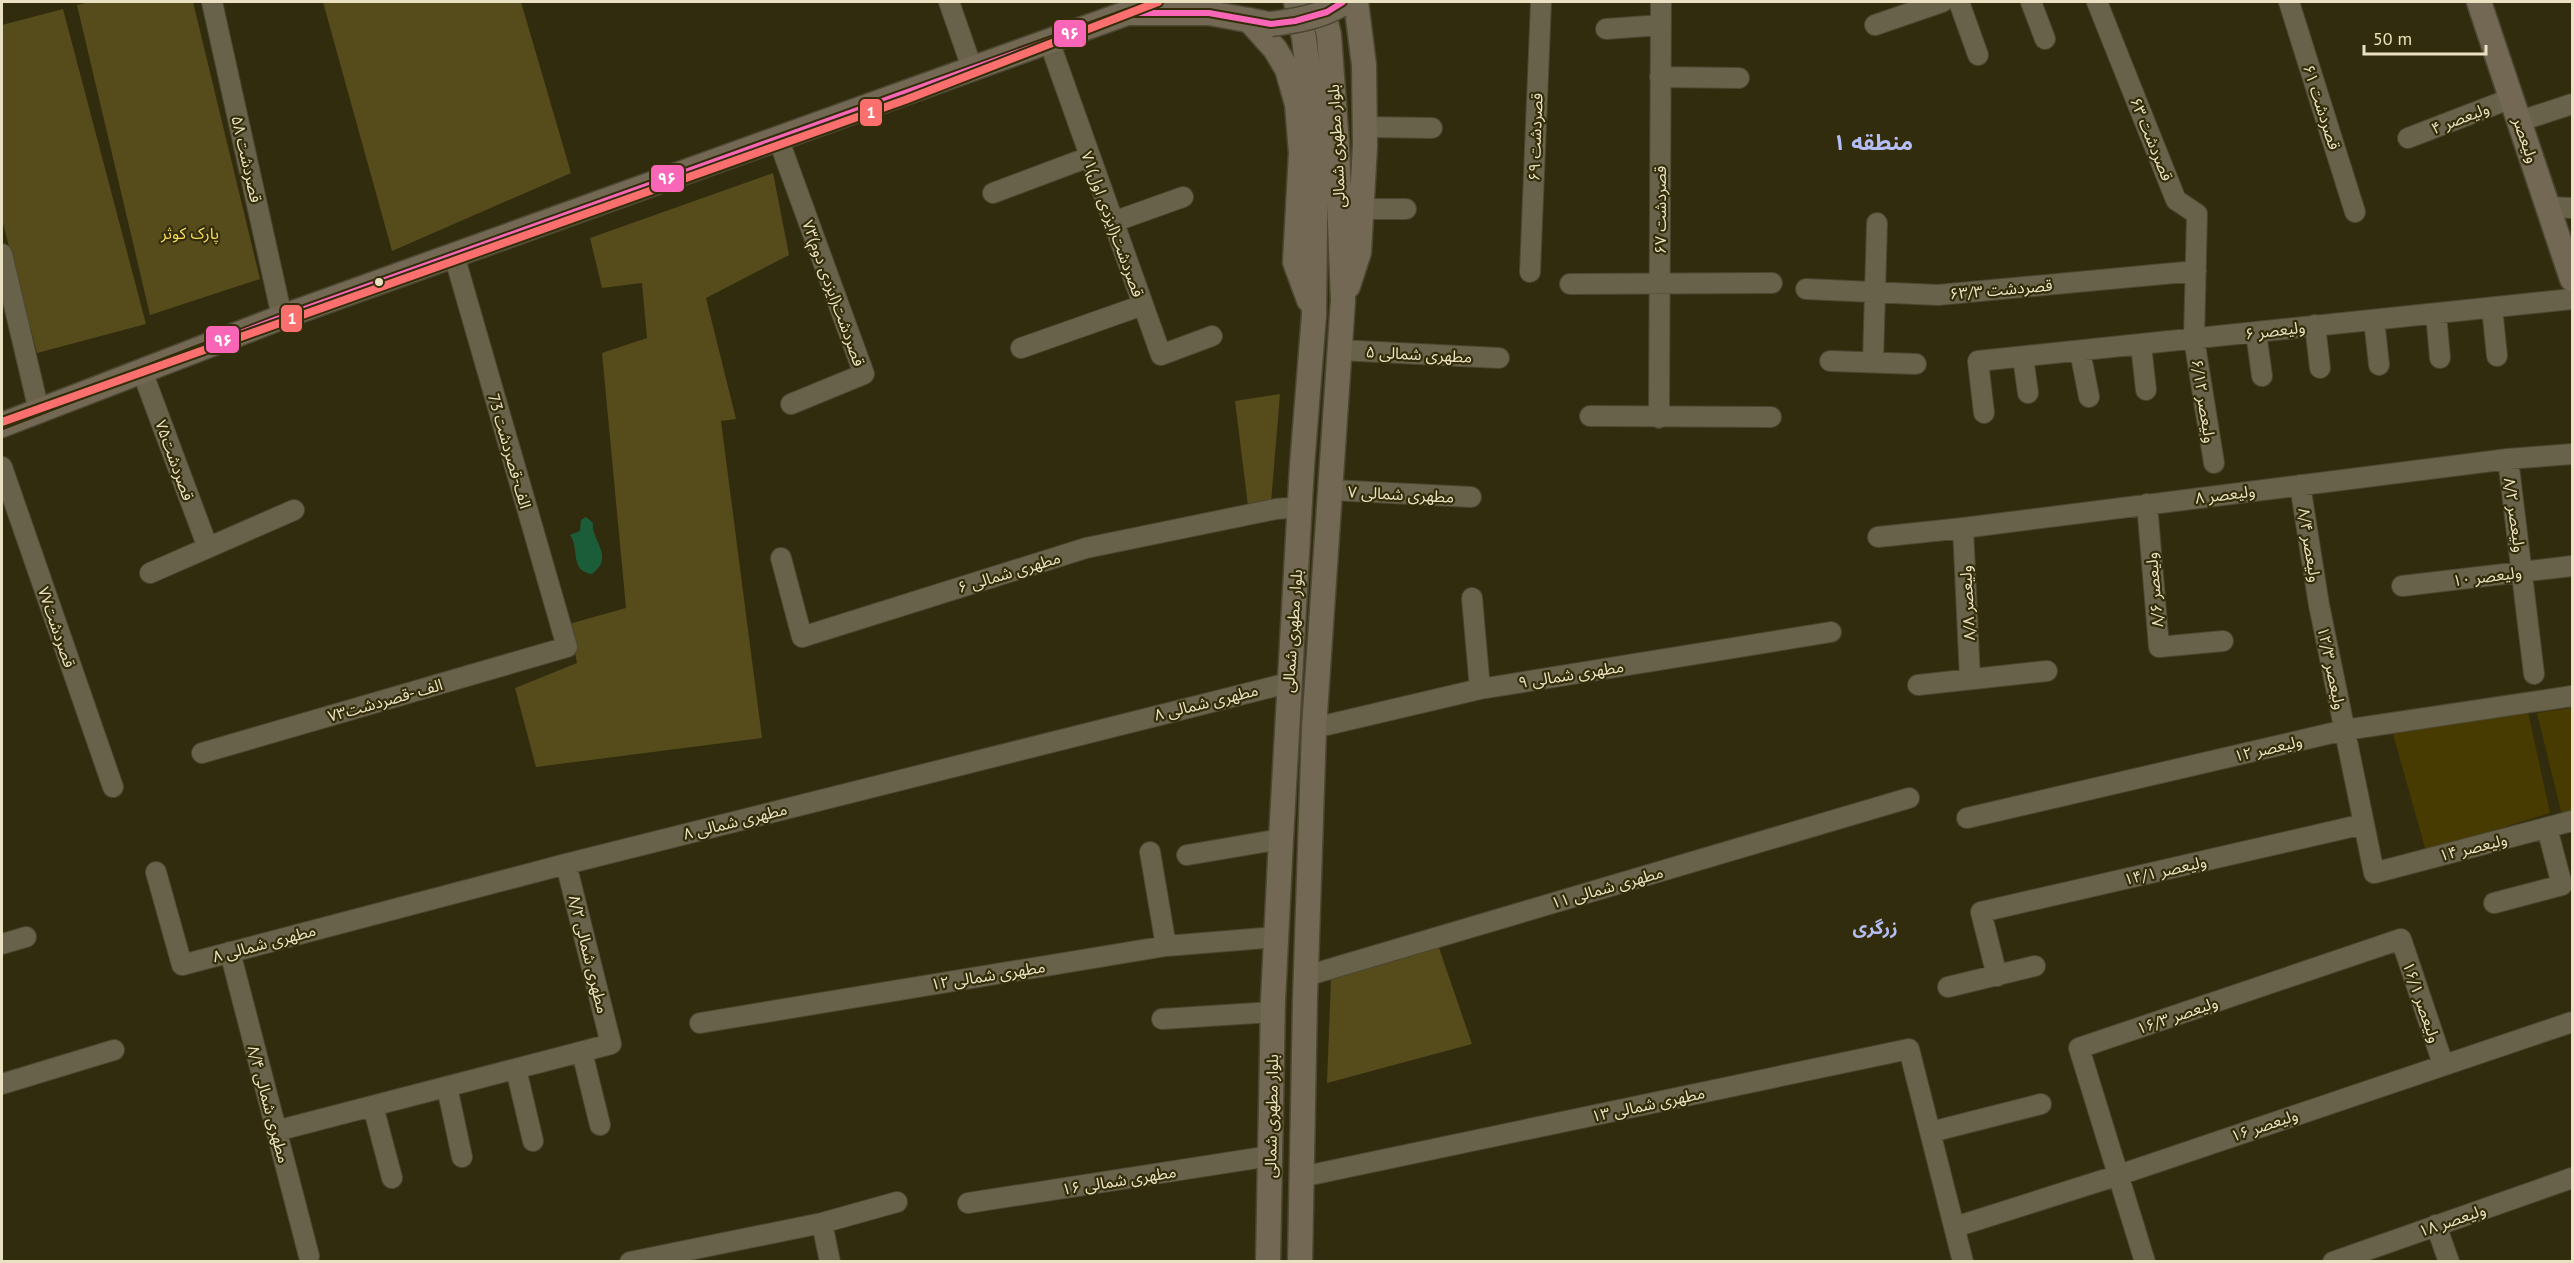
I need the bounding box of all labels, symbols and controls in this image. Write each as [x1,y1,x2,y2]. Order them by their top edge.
scale bar [2364,18,2486,56]
line badge: ۹۶ [1053,19,1087,48]
text: ۹۶ [1061,23,1079,43]
text: 50 m [2373,27,2412,50]
street label: ۶۱ قصردشت [2299,62,2345,152]
street label: بلوار مطهرى شمالى [1323,84,1349,208]
street label: ۶۹ قصردشت [1523,92,1547,182]
street label: ۶۳ قصردشت [2126,94,2178,184]
line badge: 1 [859,98,883,127]
street label: ۴ ولیعصر [2428,98,2492,138]
text: 1 [866,102,876,122]
street label: قصردشت ۵۸ [227,114,267,204]
street label: ولیعصر [2509,114,2543,166]
district label: منطقه ۱ [1833,128,1913,156]
street label: ۷۱قصردشت(ایزدی اول) [1076,148,1149,300]
line badge: ۹۶ [650,164,685,193]
street label: ۶۷ قصردشت [1650,166,1670,254]
text: ۹۶ [658,168,676,188]
street label: ۷۳قصردشت(ایزدی دوم) [795,217,870,370]
park label: پارک کوثر [160,223,219,244]
street label: ۶۳/۳ قصردشت [1949,275,2053,303]
unlabelled marker [373,276,385,288]
line badge: 1 [280,304,303,333]
text: 1 [287,308,297,328]
street label: ۶ ولیعصر [2244,316,2306,344]
line badge: ۹۶ [205,325,240,354]
text: ۹۶ [214,330,232,350]
street label: ۵ مطهری شمالی [1365,341,1473,367]
street label: ۶/۱۲ ولیعصر [2188,358,2220,444]
street label: 73 الف-قصردشت [484,391,536,511]
street label: قصردشت۷۵ [151,417,199,503]
street label: ۸/۲ ولیعصر [2500,476,2530,554]
street label: ۸ ولیعصر [2194,480,2256,508]
street label: ۷ مطهری شمالی [1347,481,1455,507]
street label: ۸/۴ ولیعصر [2294,506,2326,584]
street label: ۶ مطهری شمالی [955,547,1063,597]
street label: ۸/۶ ولیعصر [2141,552,2167,628]
street label: ۱۰ ولیعصر [2451,562,2523,590]
street label: ۸/۸ ولیعصر [1955,565,1979,641]
street label: بلوار مطهرى شمالى [1278,569,1306,693]
street label: قصردشت۷۷ [34,584,80,670]
street label: ۱۲/۳ ولیعصر [2313,625,2351,711]
street label: ۹ مطهری شمالی [1517,656,1625,692]
street label: الف -قصردشت۷۳ [325,674,445,726]
street label: ۸ مطهری شمالی [1152,679,1260,725]
street label: ۱۲ ولیعصر [2232,730,2304,766]
street label: ۸ مطهری شمالی [681,798,789,844]
street label: ۱۴ ولیعصر [2437,829,2509,865]
street label: ۱۴/۱ ولیعصر [2122,851,2208,889]
street label: ۱۱ مطهری شمالی [1549,861,1665,913]
street label: ۸/۲ مطهری شمالی [565,893,613,1015]
district label: زرگری [1852,916,1898,939]
street label: ۸ مطهری شمالی [210,920,318,966]
street label: ۱۲ مطهری شمالی [929,956,1047,994]
street label: ۱۶/۱ ولیعصر [2399,959,2445,1045]
street label: ۱۶/۳ ولیعصر [2134,992,2220,1038]
street label: ۸/۴ مطهری شمالی [244,1043,294,1165]
street label: بلوار مطهرى شمالى [1260,1054,1282,1178]
street label: ۱۳ مطهری شمالی [1589,1082,1707,1126]
street label: ۱۶ ولیعصر [2228,1104,2300,1146]
street label: ۱۶ مطهری شمالی [1060,1161,1178,1199]
street label: ۱۸ ولیعصر [2416,1199,2488,1241]

